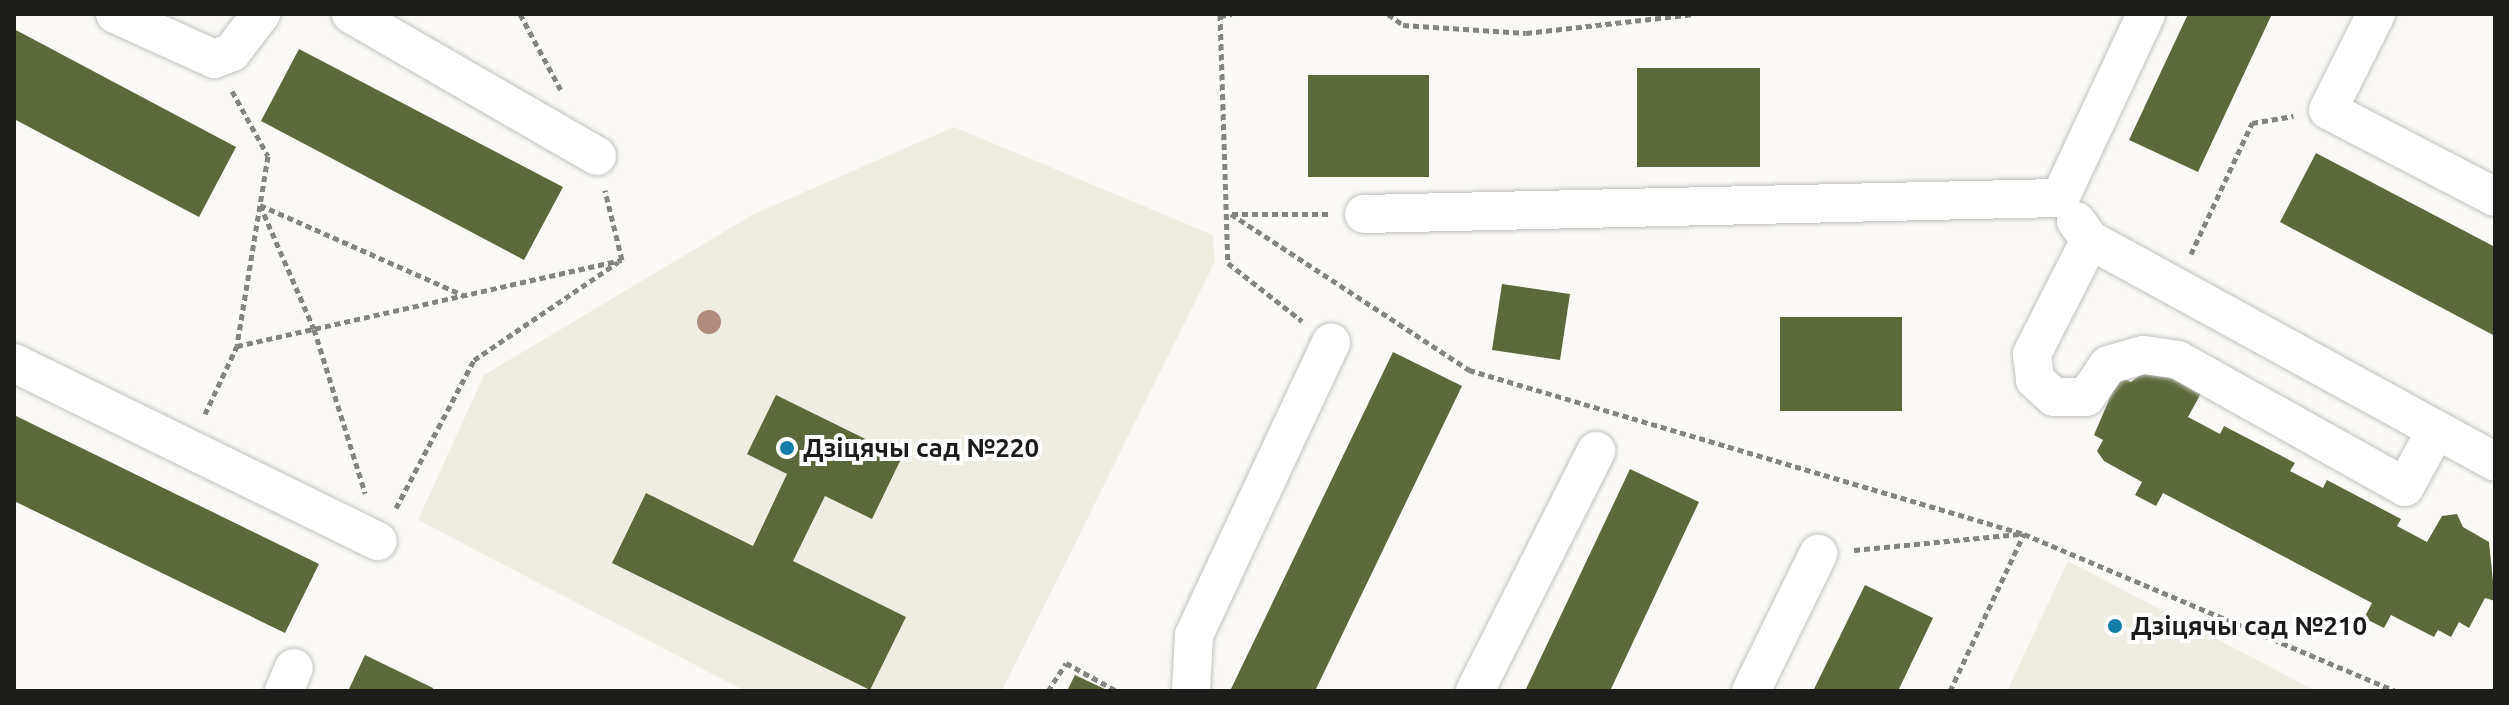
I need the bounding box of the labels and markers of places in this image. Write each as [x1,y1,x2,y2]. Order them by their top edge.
place label: Дзіцячы сад №220 [803,432,1039,464]
marker: Дзіцячы сад №220 [778,439,796,457]
place label: Дзіцячы сад №210 [2131,610,2367,642]
marker: Дзіцячы сад №210 [2106,617,2124,635]

